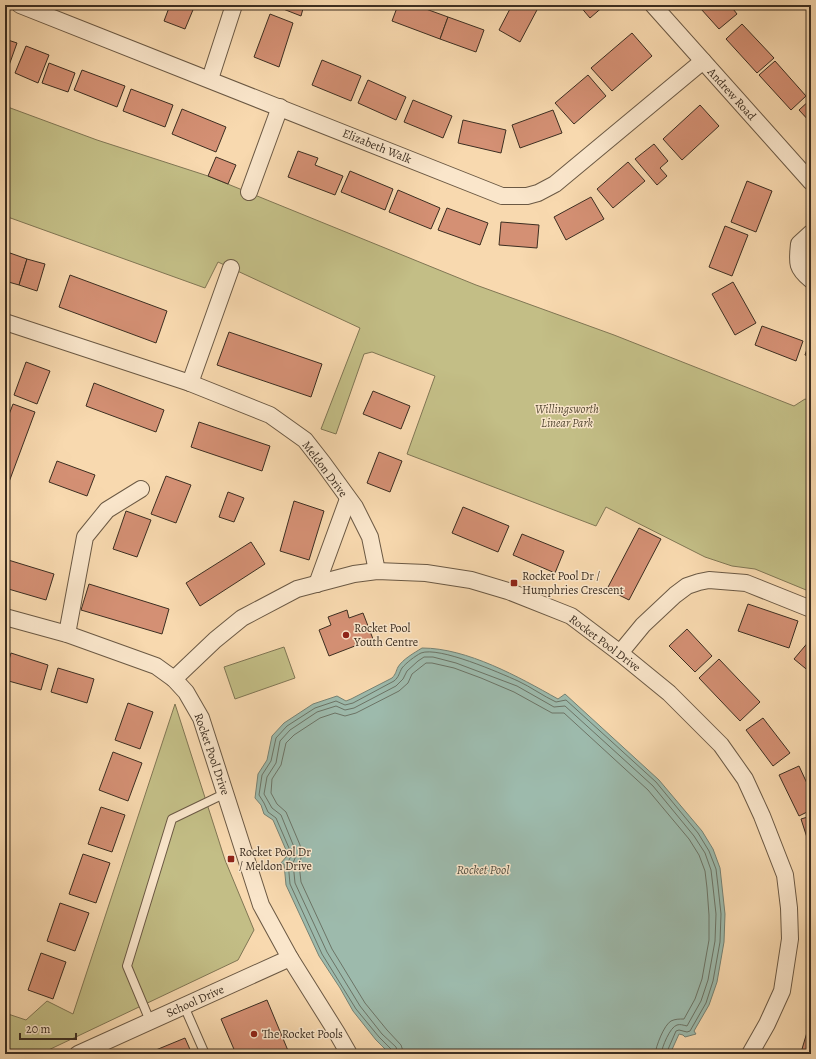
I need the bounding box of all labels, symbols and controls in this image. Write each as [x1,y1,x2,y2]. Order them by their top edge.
street label: Andrew Road [703,64,760,124]
street label: Elizabeth Walk [340,125,414,167]
park label: Willingsworth Linear Park [535,401,599,431]
street label: Meldon Drive [299,438,351,500]
place label: Rocket Pool Dr / Humphries Crescent [522,568,624,598]
marker: Rocket Pool Dr / Humphries Crescent [509,578,519,588]
street label: Rocket Pool Drive [566,611,644,675]
place label: Rocket Pool Youth Centre [353,620,418,650]
marker: Rocket Pool Youth Centre [341,630,351,640]
street label: Rocket Pool Drive [190,711,234,797]
place label: Rocket Pool Dr / Meldon Drive [239,844,312,874]
marker: Rocket Pool Dr / Meldon Drive [226,854,236,864]
water label: Rocket Pool [456,861,510,878]
street label: School Drive [164,981,226,1021]
scale bar [20,1015,76,1041]
text: 20 m [26,1021,50,1037]
place label: The Rocket Pools [262,1026,343,1042]
marker: The Rocket Pools [249,1029,259,1039]

